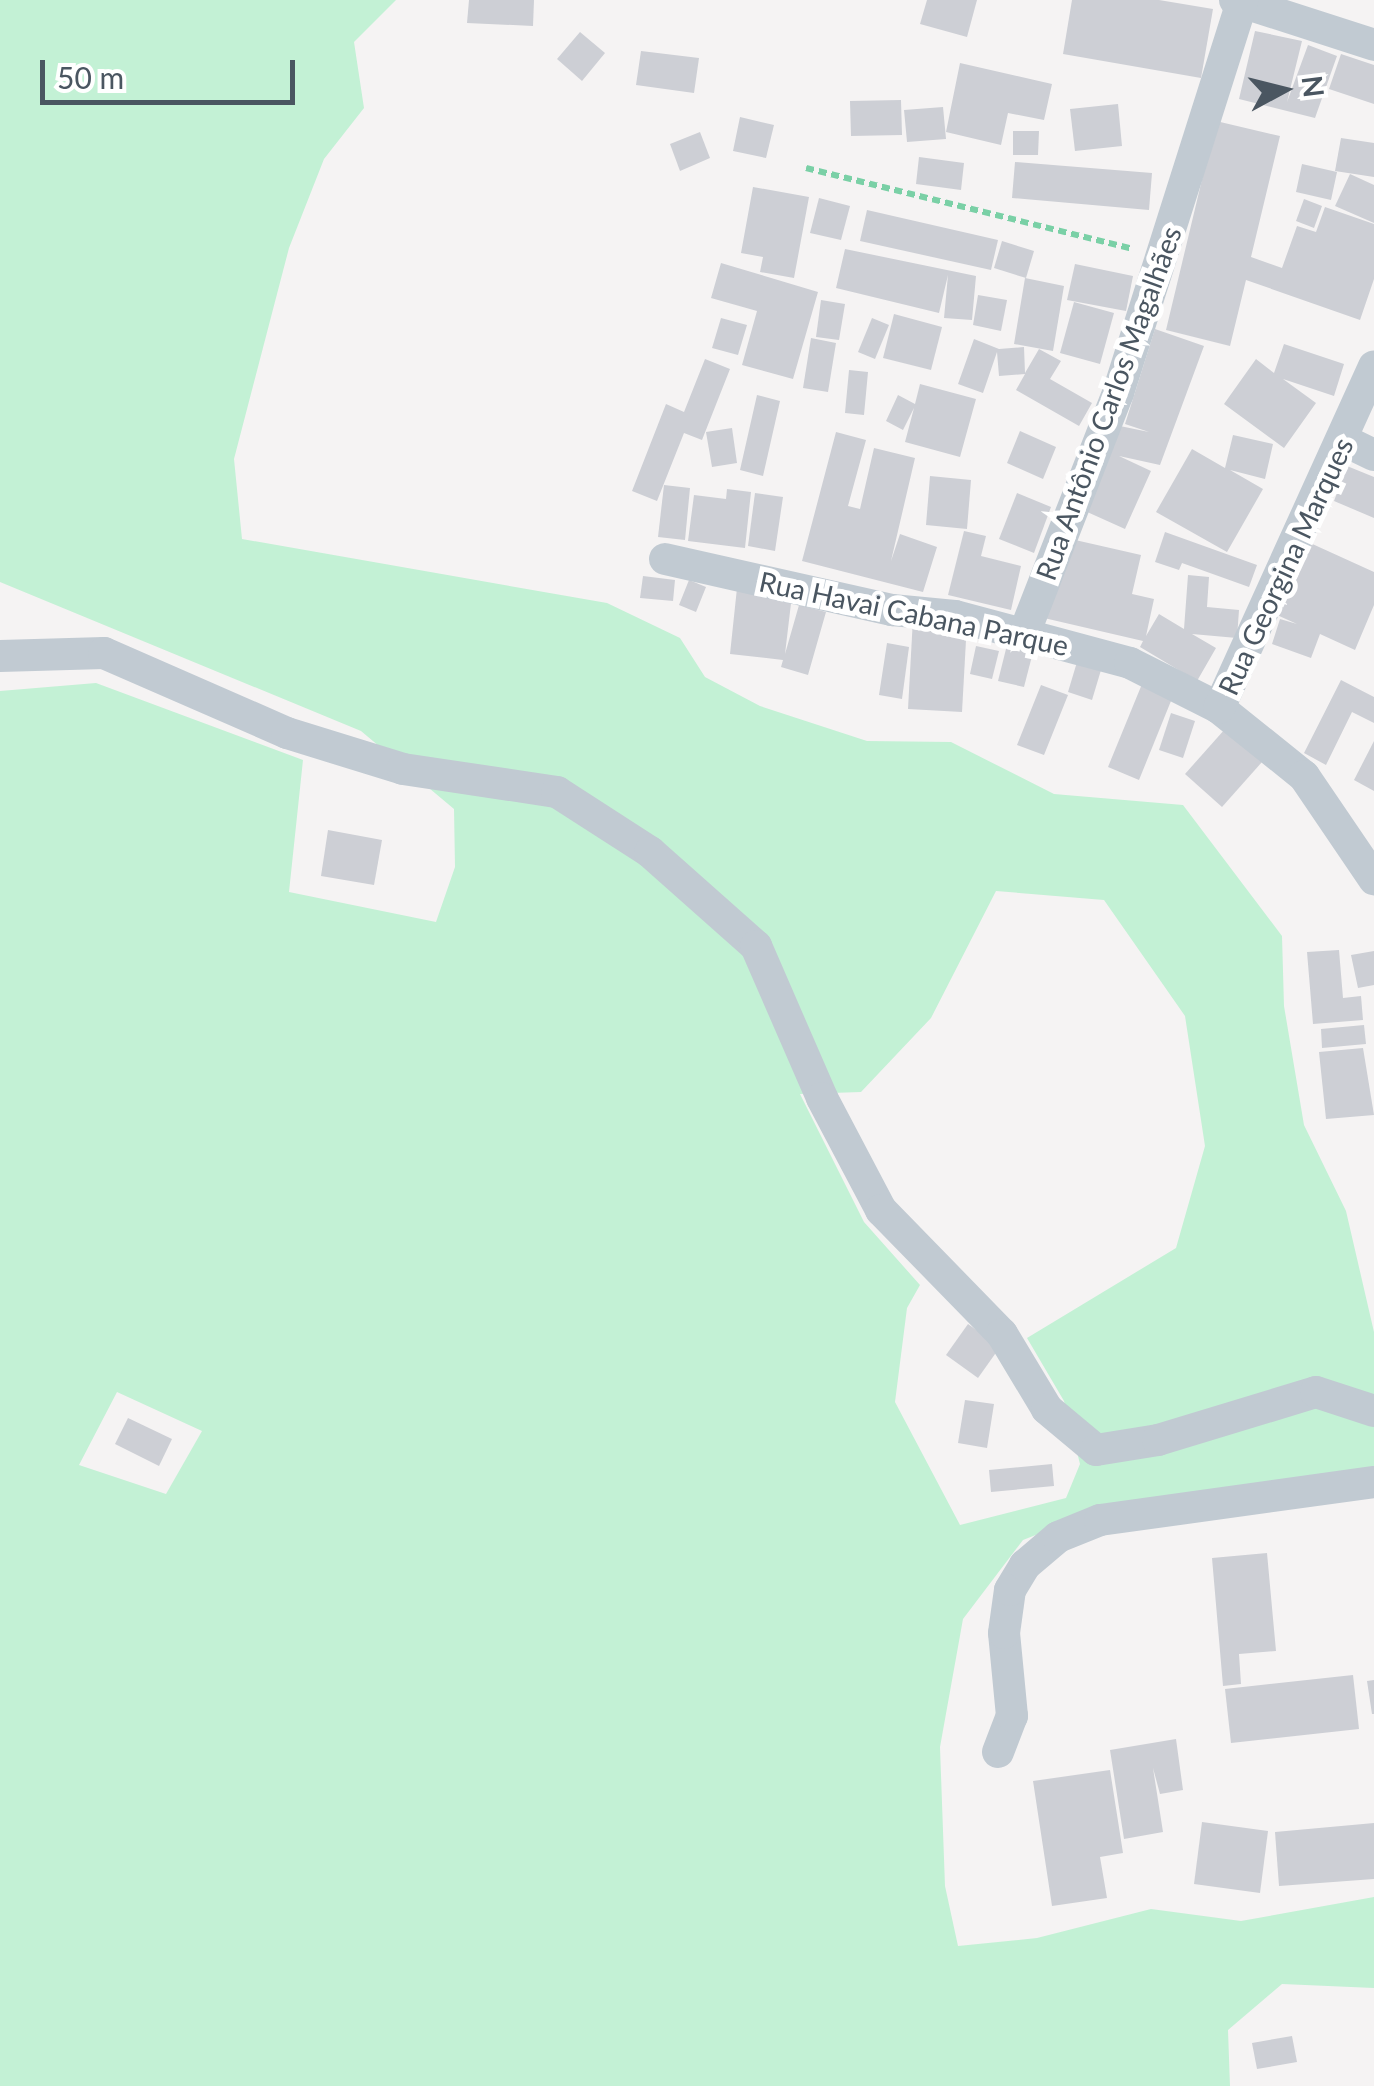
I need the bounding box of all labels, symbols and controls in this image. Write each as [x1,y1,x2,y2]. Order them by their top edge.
scale bar [45,40,300,102]
north arrow [1234,40,1334,140]
text: 50 m [57,59,124,95]
text: N [1296,74,1332,99]
street label: Rua Antônio Carlos Magalhães [1028,221,1188,585]
street label: Rua Georgina Marques [1211,432,1359,700]
street label: Rua Havai Cabana Parque [756,564,1072,662]

